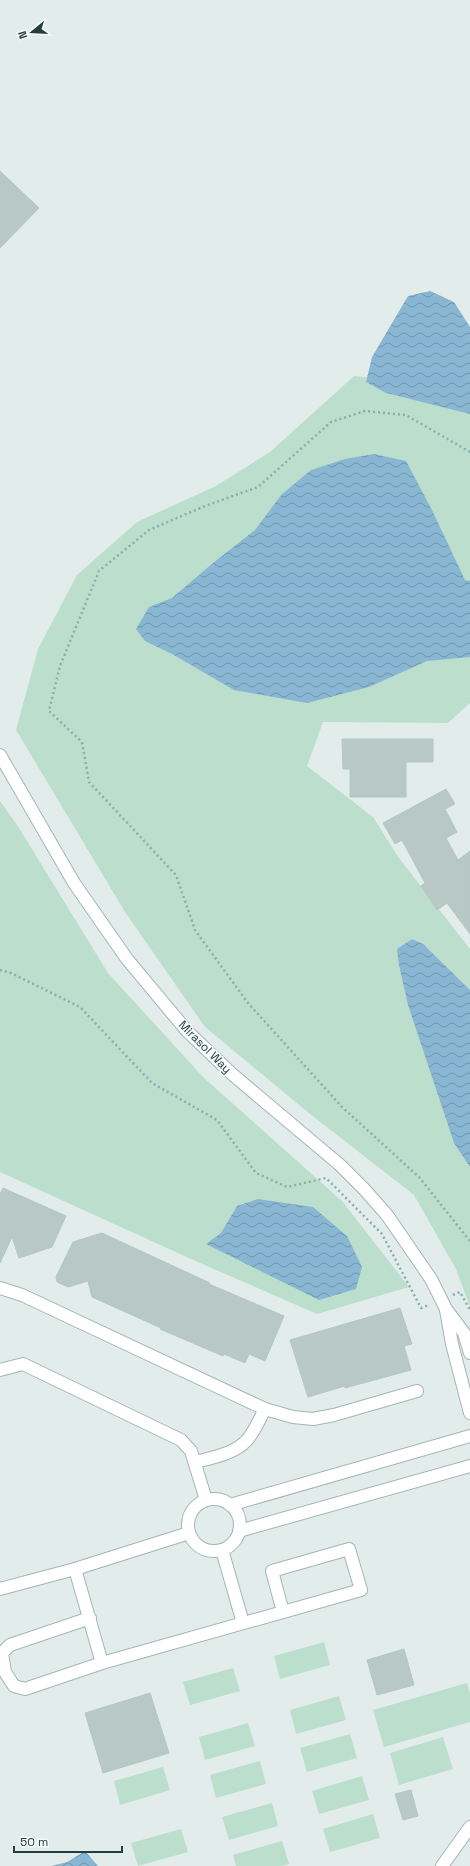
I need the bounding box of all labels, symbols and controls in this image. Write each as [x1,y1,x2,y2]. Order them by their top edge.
north arrow [12,12,52,52]
text: N [15,29,30,41]
street label: Mirasol Way [175,1017,235,1077]
scale bar [14,1828,122,1854]
text: 50 m [20,1834,48,1850]

